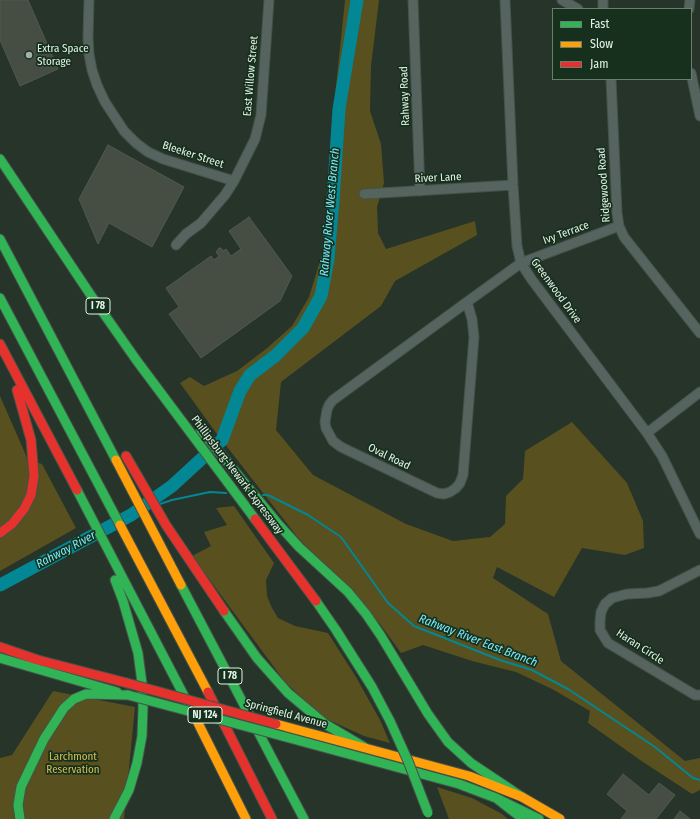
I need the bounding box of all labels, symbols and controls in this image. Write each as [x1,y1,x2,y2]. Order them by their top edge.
legend [552,8,692,80]
text: Fast [590,17,609,31]
street label: East Willow Street [241,35,261,117]
text: Slow [590,37,613,51]
place label: Extra Space Storage [37,42,89,68]
marker: Extra Space Storage [24,50,34,60]
text: Jam [590,57,608,71]
street label: Rahway Road [397,66,413,126]
street label: Bleeker Street [161,139,225,171]
water label: Rahway River West Branch [317,147,343,277]
street label: Ridgewood Road [595,147,613,223]
street label: River Lane [414,170,462,186]
street label: Ivy Terrace [541,219,591,247]
street label: Greenwood Drive [528,256,584,326]
road number: I 78 [86,298,110,314]
street label: Phillipsburg-Newark Expressway [188,413,286,537]
street label: Oval Road [366,441,412,473]
water label: Rahway River [34,528,98,572]
water label: Rahway River East Branch [417,612,539,670]
street label: Haran Circle [614,627,666,667]
road number: I 78 [218,668,242,684]
street label: Springfield Avenue [244,697,328,731]
road number: NJ 124 [188,707,222,723]
park label: Larchmont Reservation [46,750,100,776]

